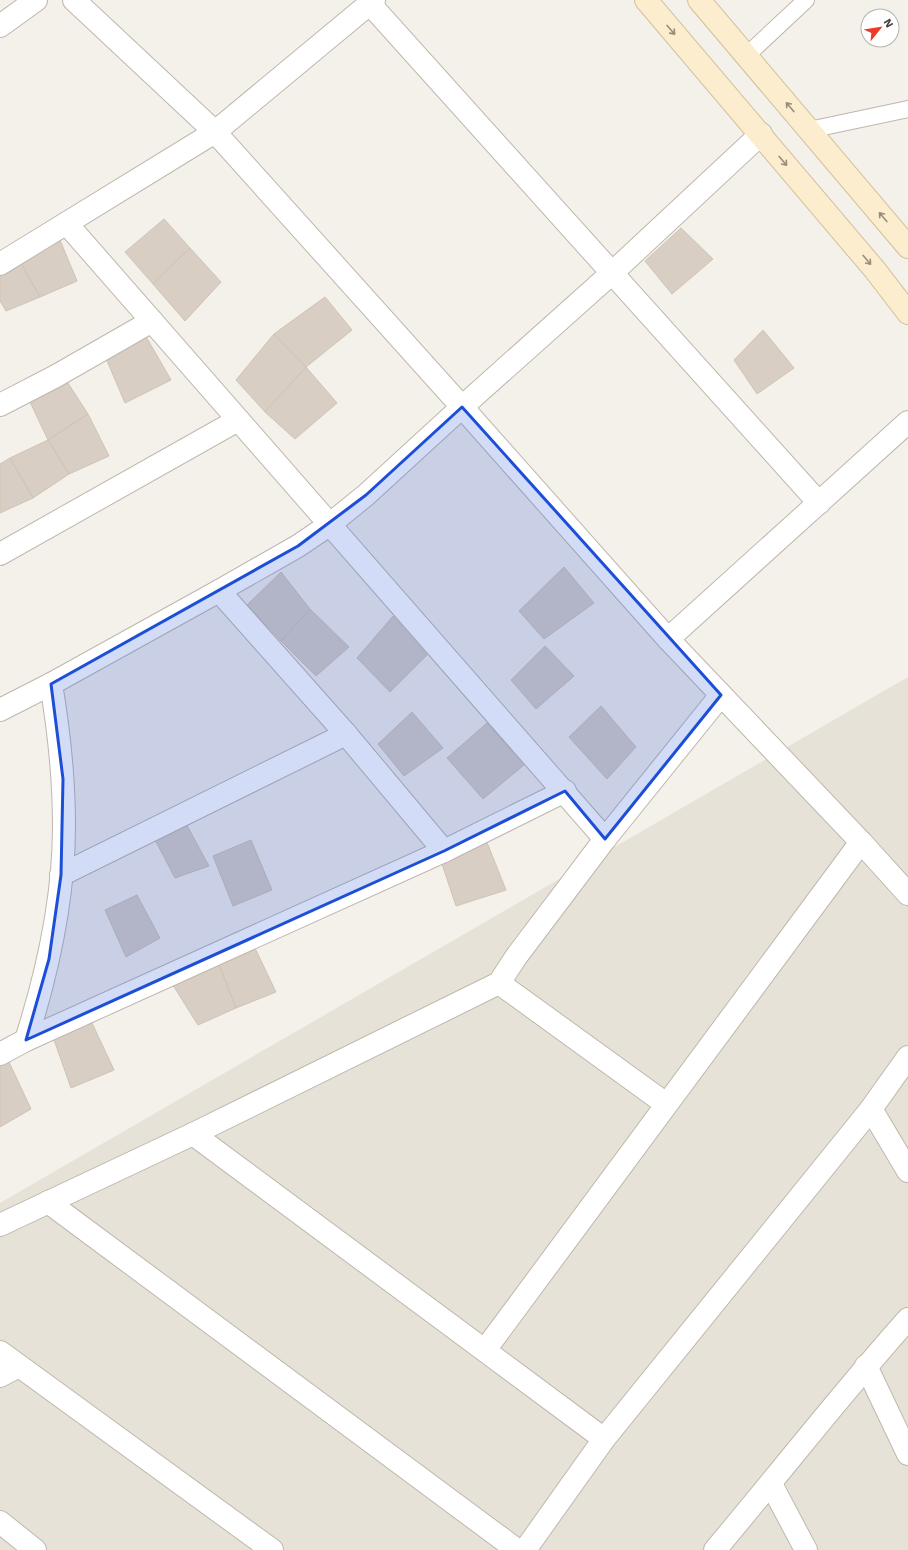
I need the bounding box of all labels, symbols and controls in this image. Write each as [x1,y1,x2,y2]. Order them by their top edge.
north arrow [860,8,900,48]
text: N [881,16,896,30]
one-way arrow [667,24,676,35]
one-way arrow [785,102,794,113]
one-way arrow [778,155,787,166]
one-way arrow [878,212,887,222]
one-way arrow [862,255,871,265]

